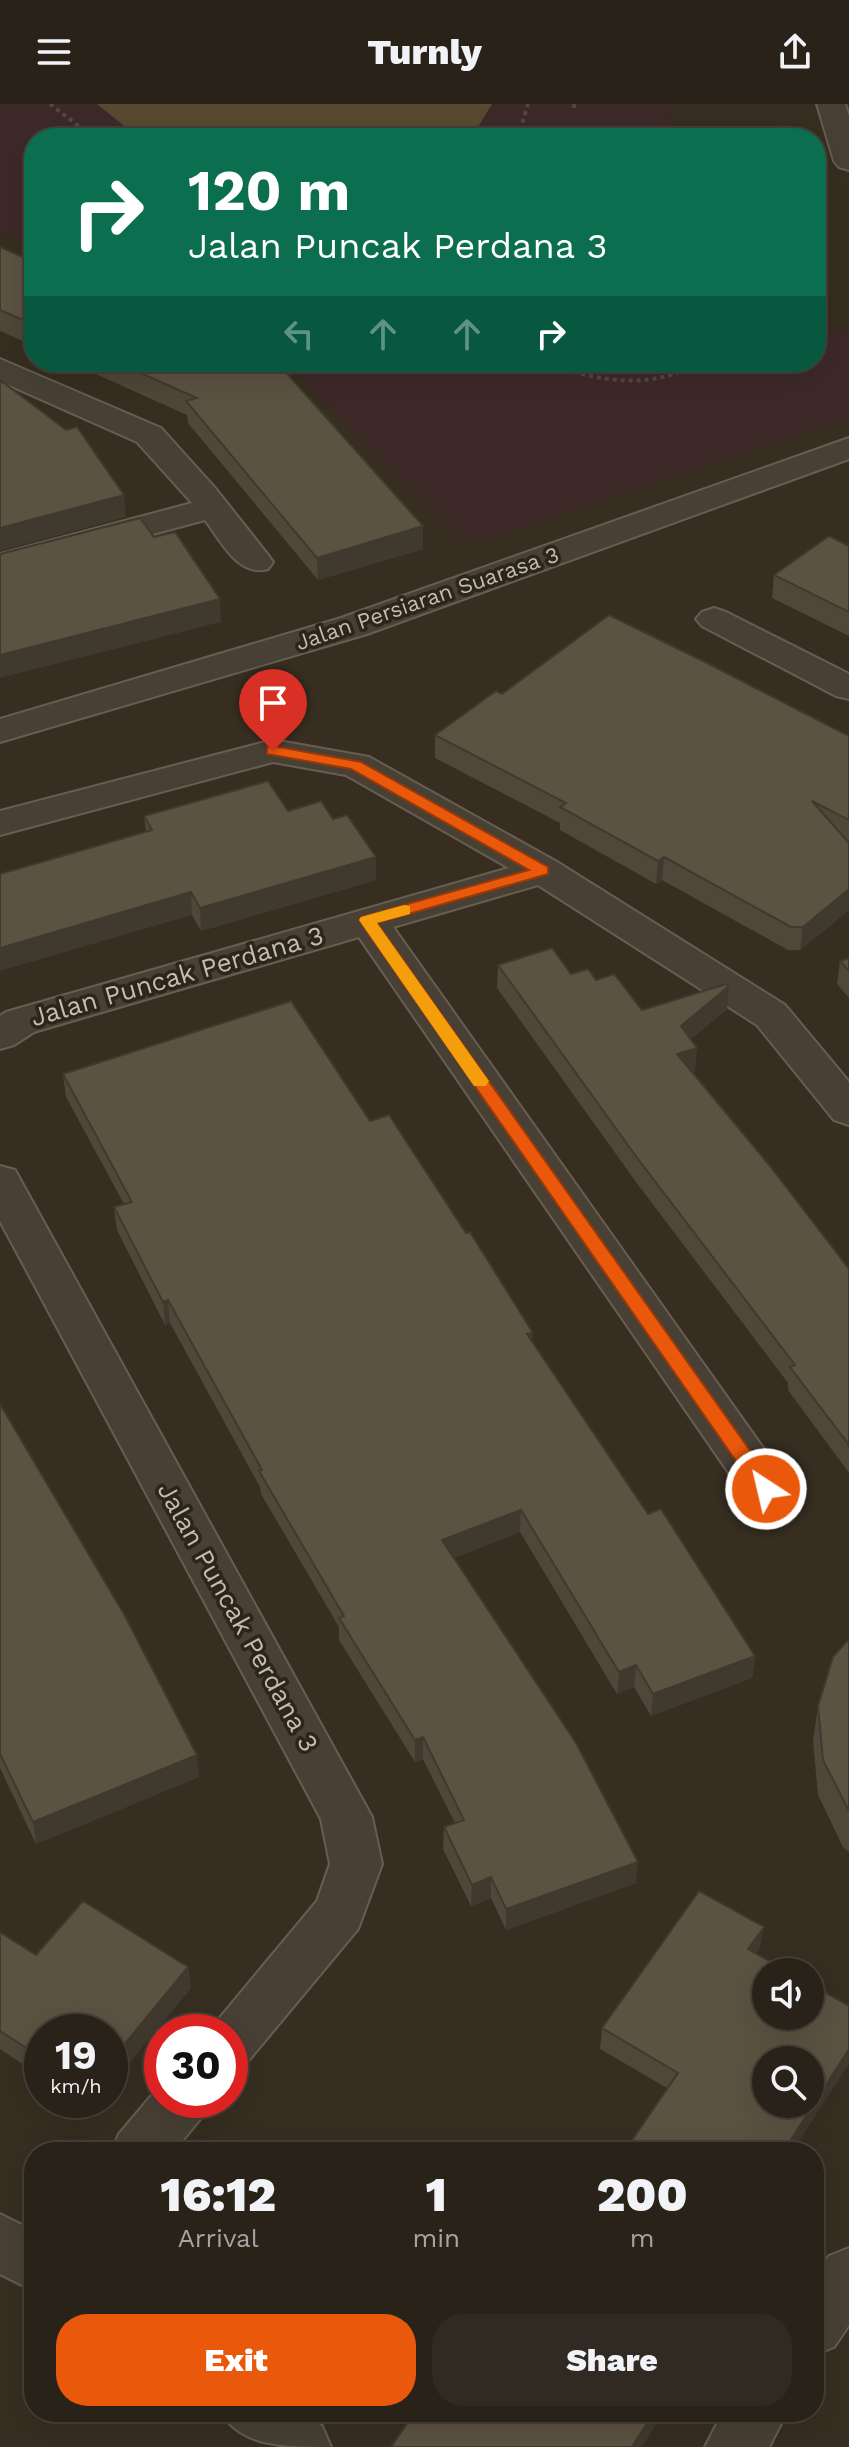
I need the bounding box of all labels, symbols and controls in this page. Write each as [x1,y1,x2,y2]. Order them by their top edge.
icon: menu [32,30,76,74]
icon: share [773,30,817,74]
text: Turnly [367,31,482,73]
text: 120 m [188,158,350,224]
icon: right [56,160,160,264]
text: Jalan Puncak Perdana 3 [188,225,608,267]
icon: left [277,312,321,356]
icon: ahead [361,312,405,356]
icon: ahead [445,312,489,356]
icon: right [529,312,573,356]
street label: Jalan Persiaran Suarasa 3 [292,542,562,655]
pin [239,669,307,751]
icon: arrive [251,681,295,725]
street label: Jalan Puncak Perdana 3 [27,920,327,1032]
position arrow [724,1447,808,1531]
street label: Jalan Puncak Perdana 3 [151,1477,325,1757]
map controls [752,1958,824,2118]
button: sound [752,1958,824,2030]
speed limit sign: 30 [144,2014,248,2118]
text: 19 [55,2032,97,2079]
button: search [752,2046,824,2118]
text: km/h [50,2074,102,2098]
text: 16:12 [160,2166,276,2223]
text: 1 [426,2166,447,2223]
text: 200 [596,2166,688,2223]
text: Arrival [178,2223,259,2253]
text: min [412,2223,460,2253]
text: m [630,2223,654,2253]
button: Exit [56,2314,416,2406]
button: Share [432,2314,792,2406]

